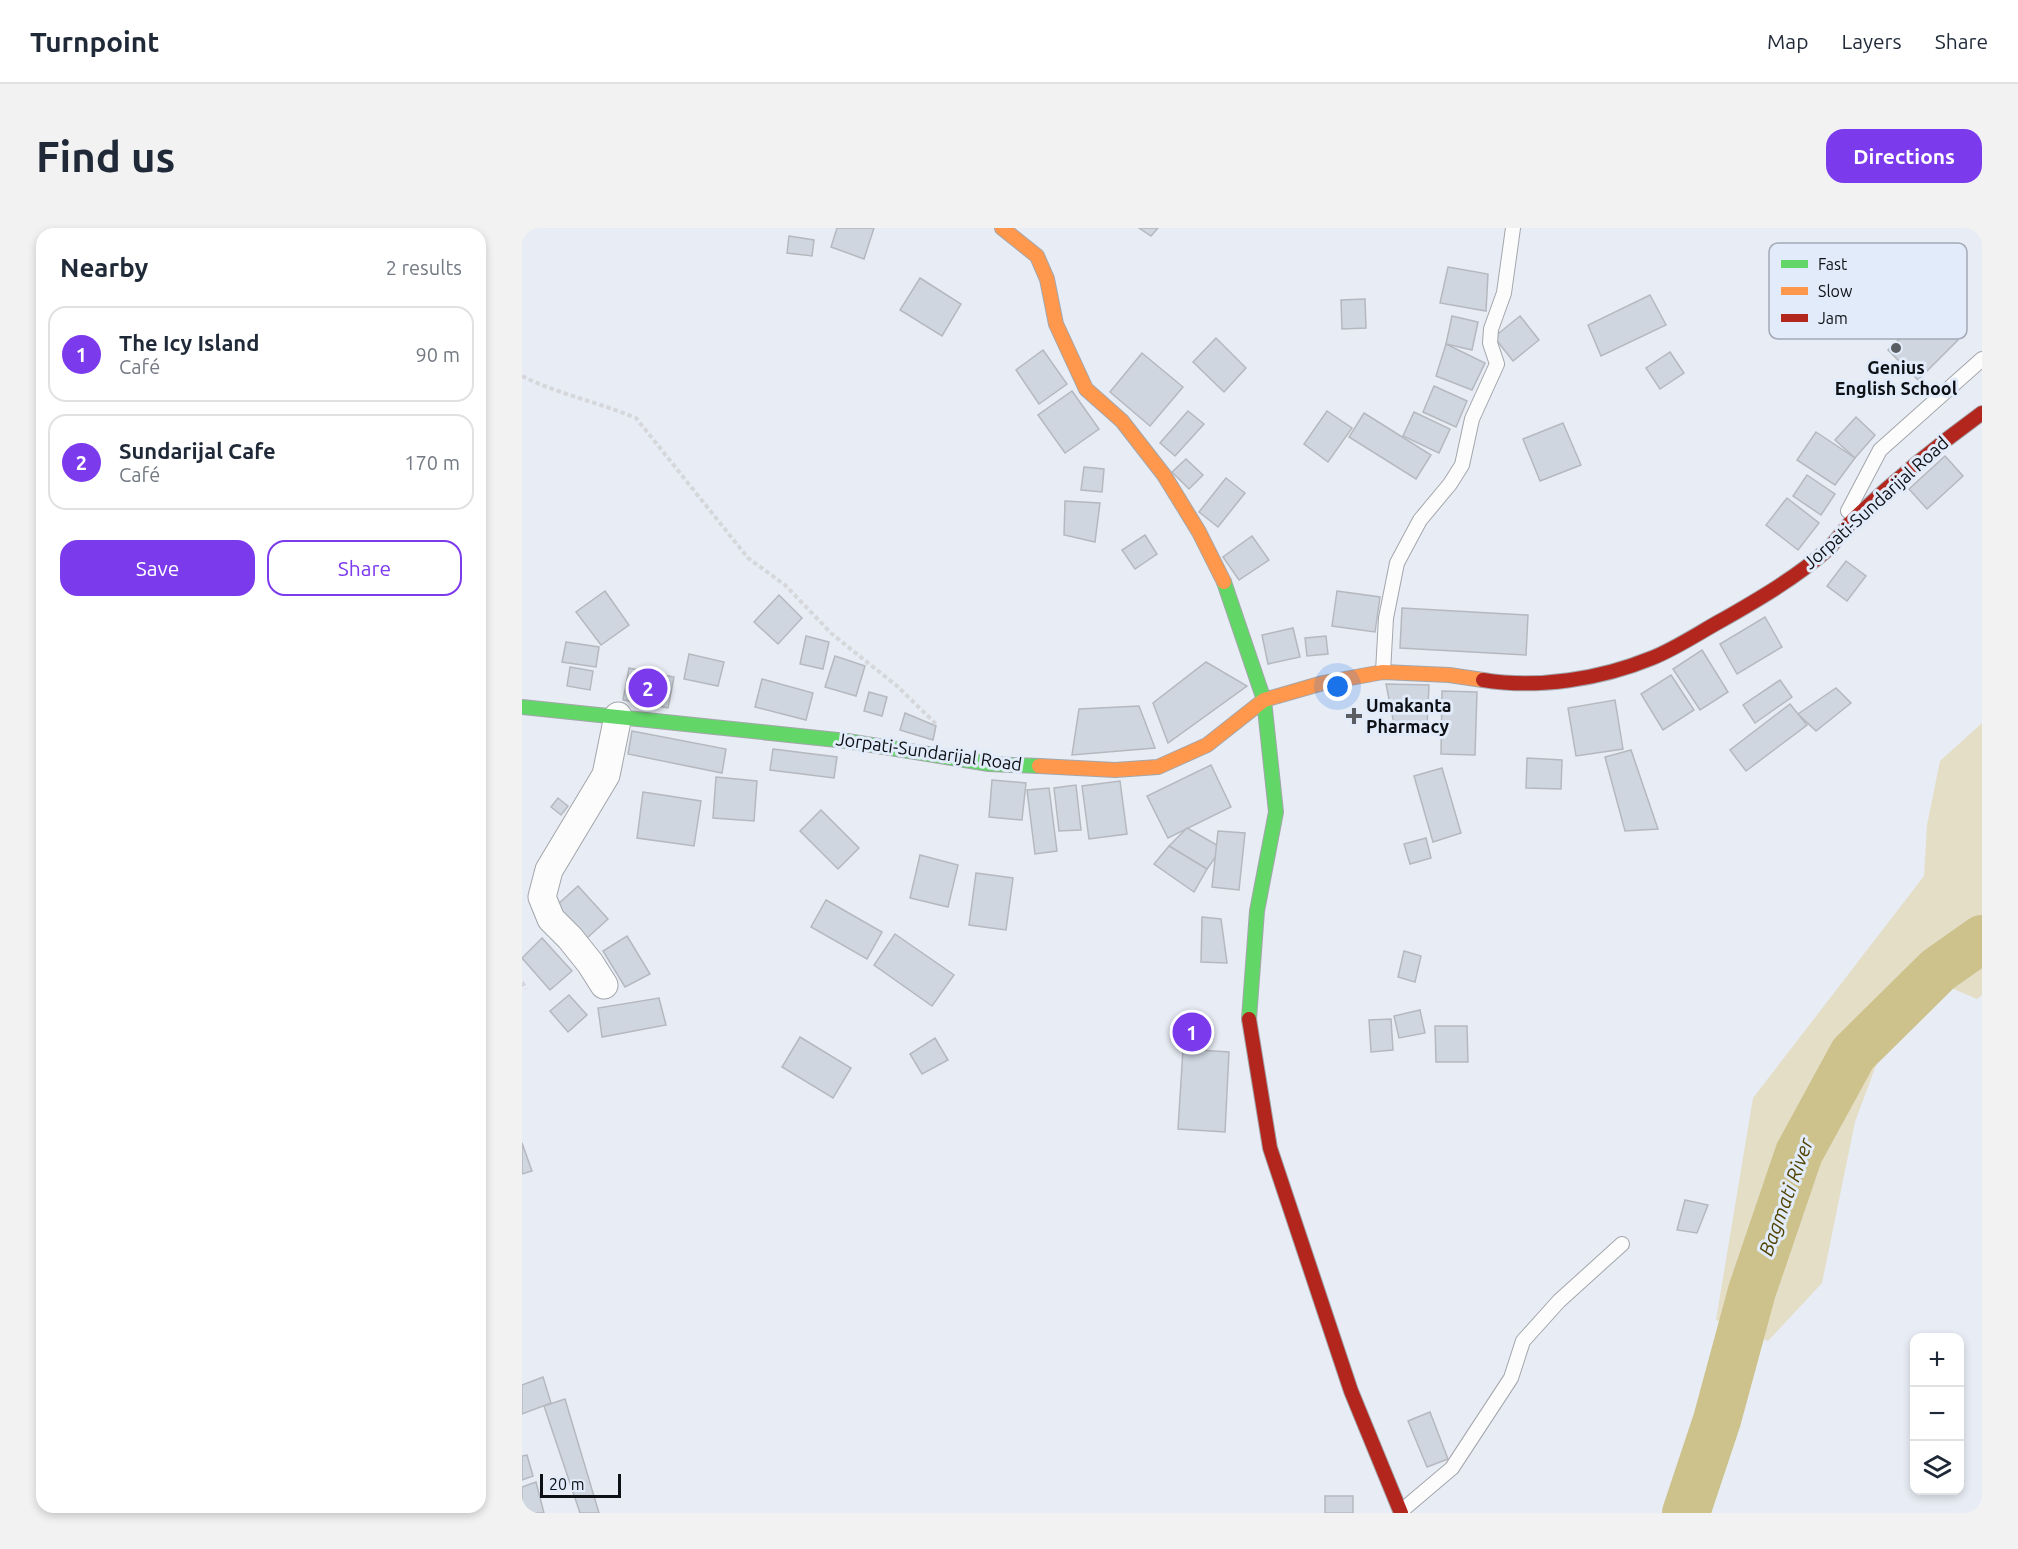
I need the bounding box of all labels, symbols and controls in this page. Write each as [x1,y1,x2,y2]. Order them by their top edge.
text: Turnpoint [30,26,159,57]
text: Map [1767,29,1808,53]
text: Layers [1841,29,1902,53]
text: Share [1935,29,1988,53]
button: Directions [1826,129,1982,183]
text: Find us [36,133,175,180]
legend [1769,243,1967,339]
text: Nearby [60,253,148,282]
text: Fast [1818,255,1848,273]
text: 2 results [386,256,462,279]
text: Slow [1818,282,1853,300]
text: Jam [1818,309,1848,327]
text: The Icy Island [119,330,259,355]
marker: Genius English School [1889,341,1903,355]
text: 1 [76,343,87,366]
text: 90 m [416,343,460,366]
text: Café [119,355,160,378]
place label: Genius English School [1835,357,1958,398]
street label: Jorpati-Sundarijal Road [1799,432,1952,572]
text: Sundarijal Cafe [119,438,276,463]
text: 2 [76,451,87,474]
text: 170 m [404,451,460,474]
text: Café [119,463,160,486]
button: Save [60,540,255,596]
button: Share [267,540,462,596]
pin: 2 [628,666,668,710]
your location [1323,672,1352,701]
place label: Umakanta Pharmacy [1366,695,1451,736]
marker: Umakanta Pharmacy [1347,709,1361,723]
street label: Jorpati-Sundarijal Road [835,728,1023,774]
pin: 1 [1172,1010,1212,1054]
water label: Bagmati River [1754,1134,1818,1259]
map controls [1910,1333,1964,1495]
button: + [1910,1333,1964,1387]
button: − [1910,1387,1964,1441]
button: layers [1910,1441,1964,1495]
scale bar [540,1471,621,1498]
text: 20 m [549,1475,585,1493]

